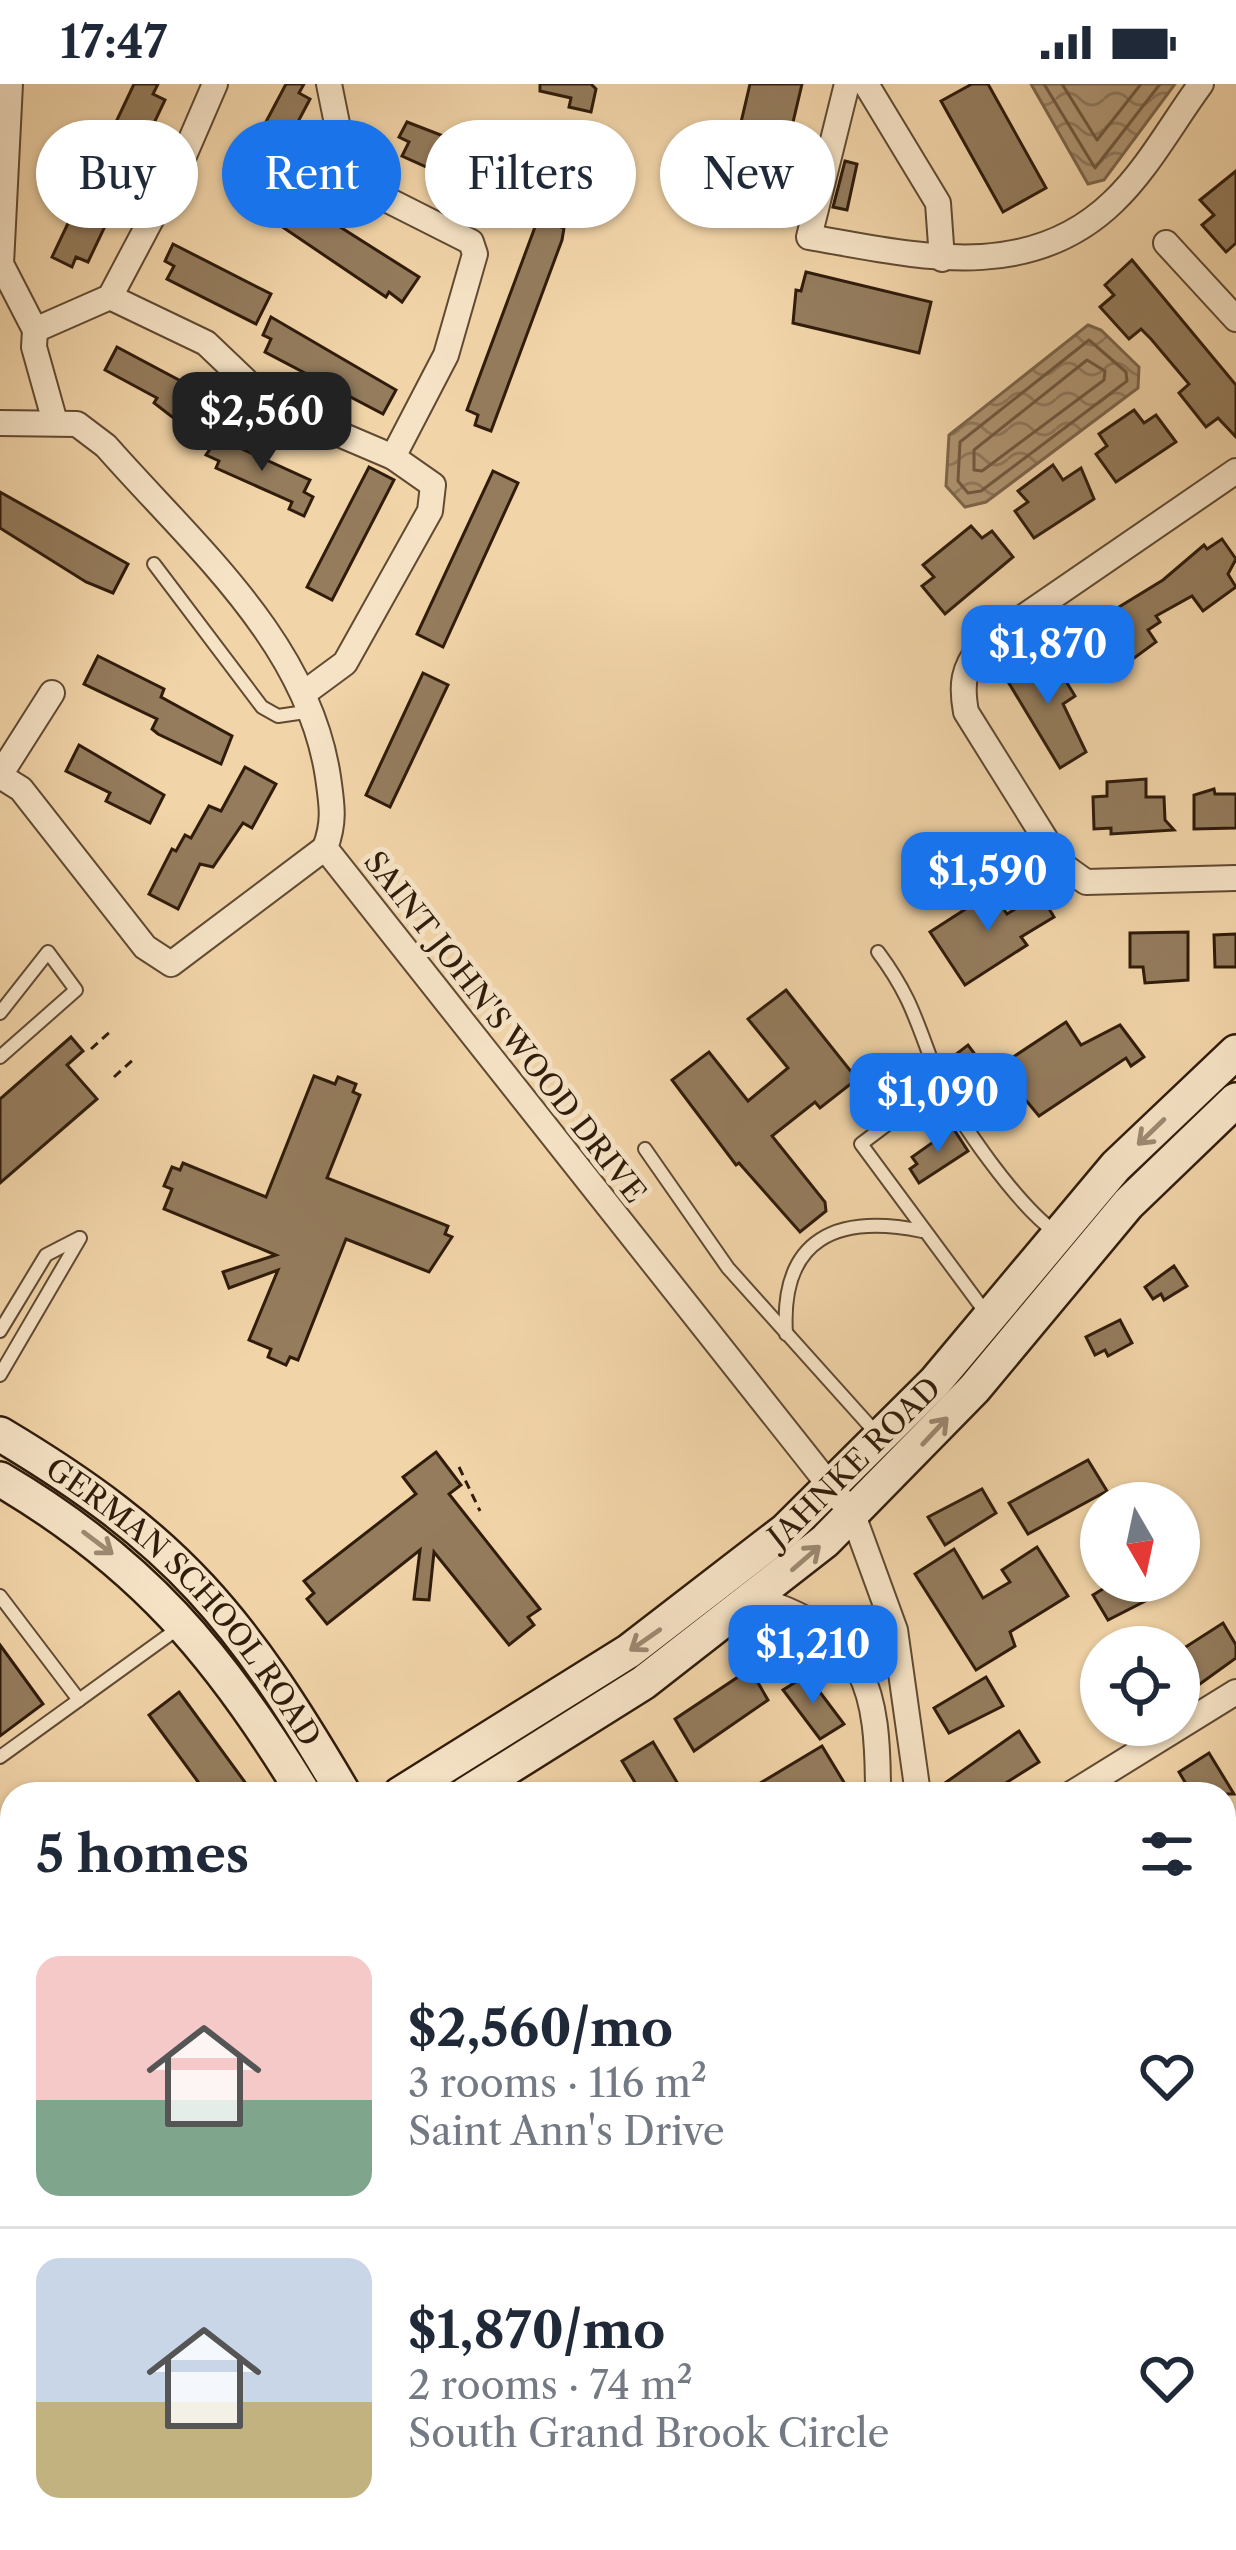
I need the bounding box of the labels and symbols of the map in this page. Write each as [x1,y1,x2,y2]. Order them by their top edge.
pin: $2,560 [164,372,360,474]
pin: $1,870 [950,605,1146,707]
pin: $1,590 [890,832,1086,934]
street label: SAINT JOHN'S WOOD DRIVE [356,844,654,1210]
pin: $1,090 [840,1053,1036,1155]
one-way arrow [1137,1117,1166,1145]
street label: JAHNKE ROAD [757,1369,948,1558]
one-way arrow [921,1417,949,1447]
street label: GERMAN SCHOOL ROAD [39,1449,329,1753]
north arrow [1080,1482,1200,1602]
one-way arrow [81,1529,113,1555]
one-way arrow [790,1544,821,1572]
pin: $1,210 [715,1605,911,1707]
one-way arrow [629,1627,662,1652]

